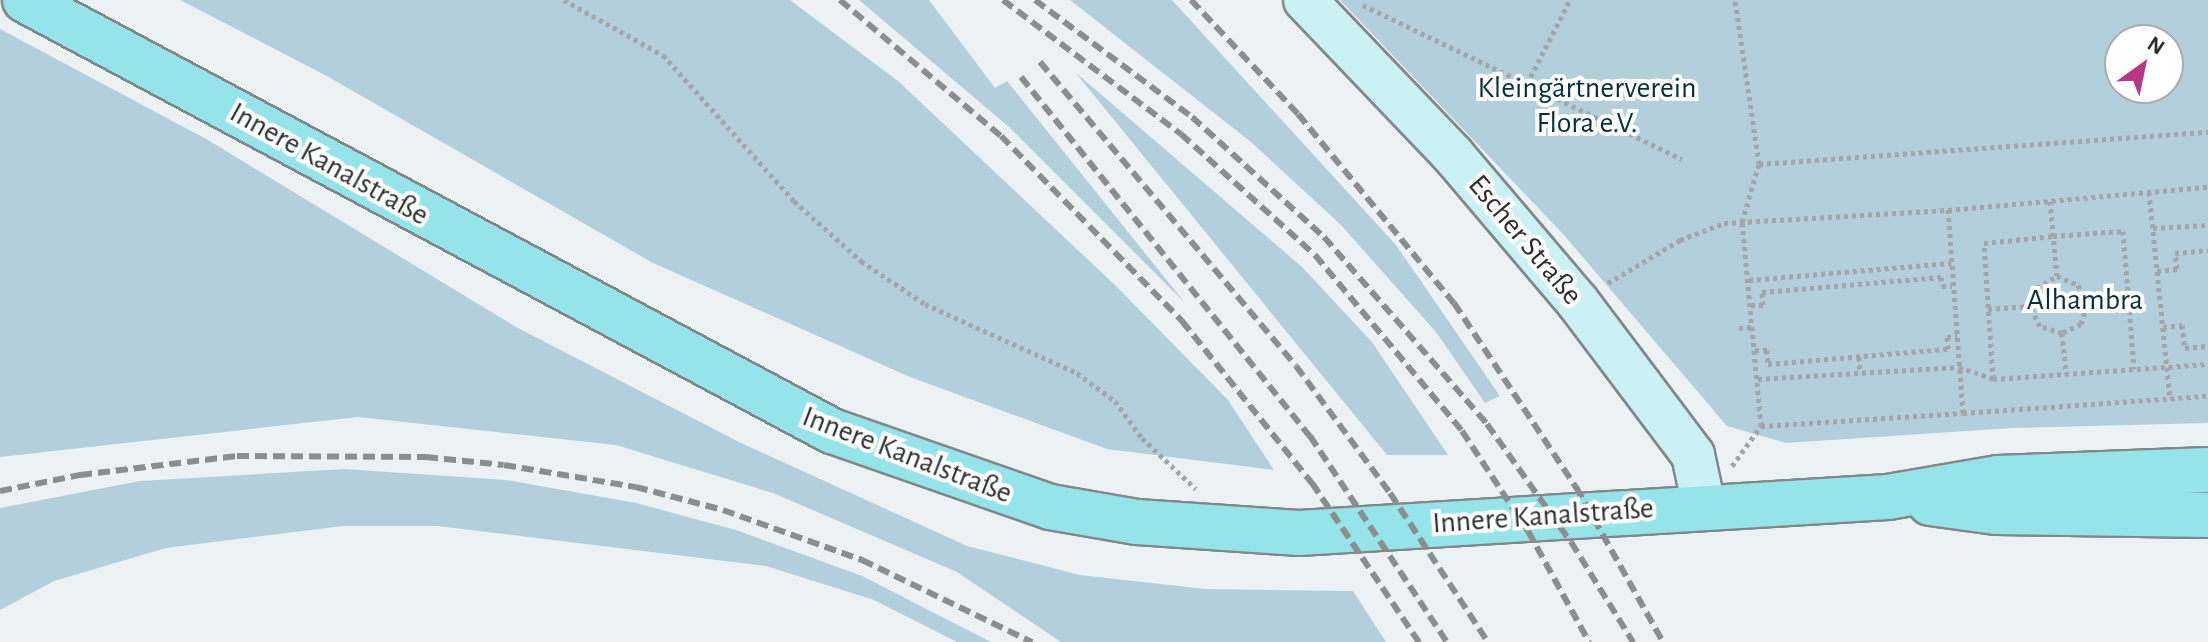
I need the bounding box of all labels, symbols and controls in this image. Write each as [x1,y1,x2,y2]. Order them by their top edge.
north arrow [2104,24,2184,104]
text: N [2144,32,2168,59]
park label: Kleingärtnerverein Flora e.V. [1477,70,1697,140]
street label: Innere Kanalstraße [223,95,435,233]
street label: Escher Straße [1460,168,1590,312]
park label: Alhambra [2027,282,2143,318]
street label: Innere Kanalstraße [797,399,1017,511]
street label: Innere Kanalstraße [1431,490,1655,542]

